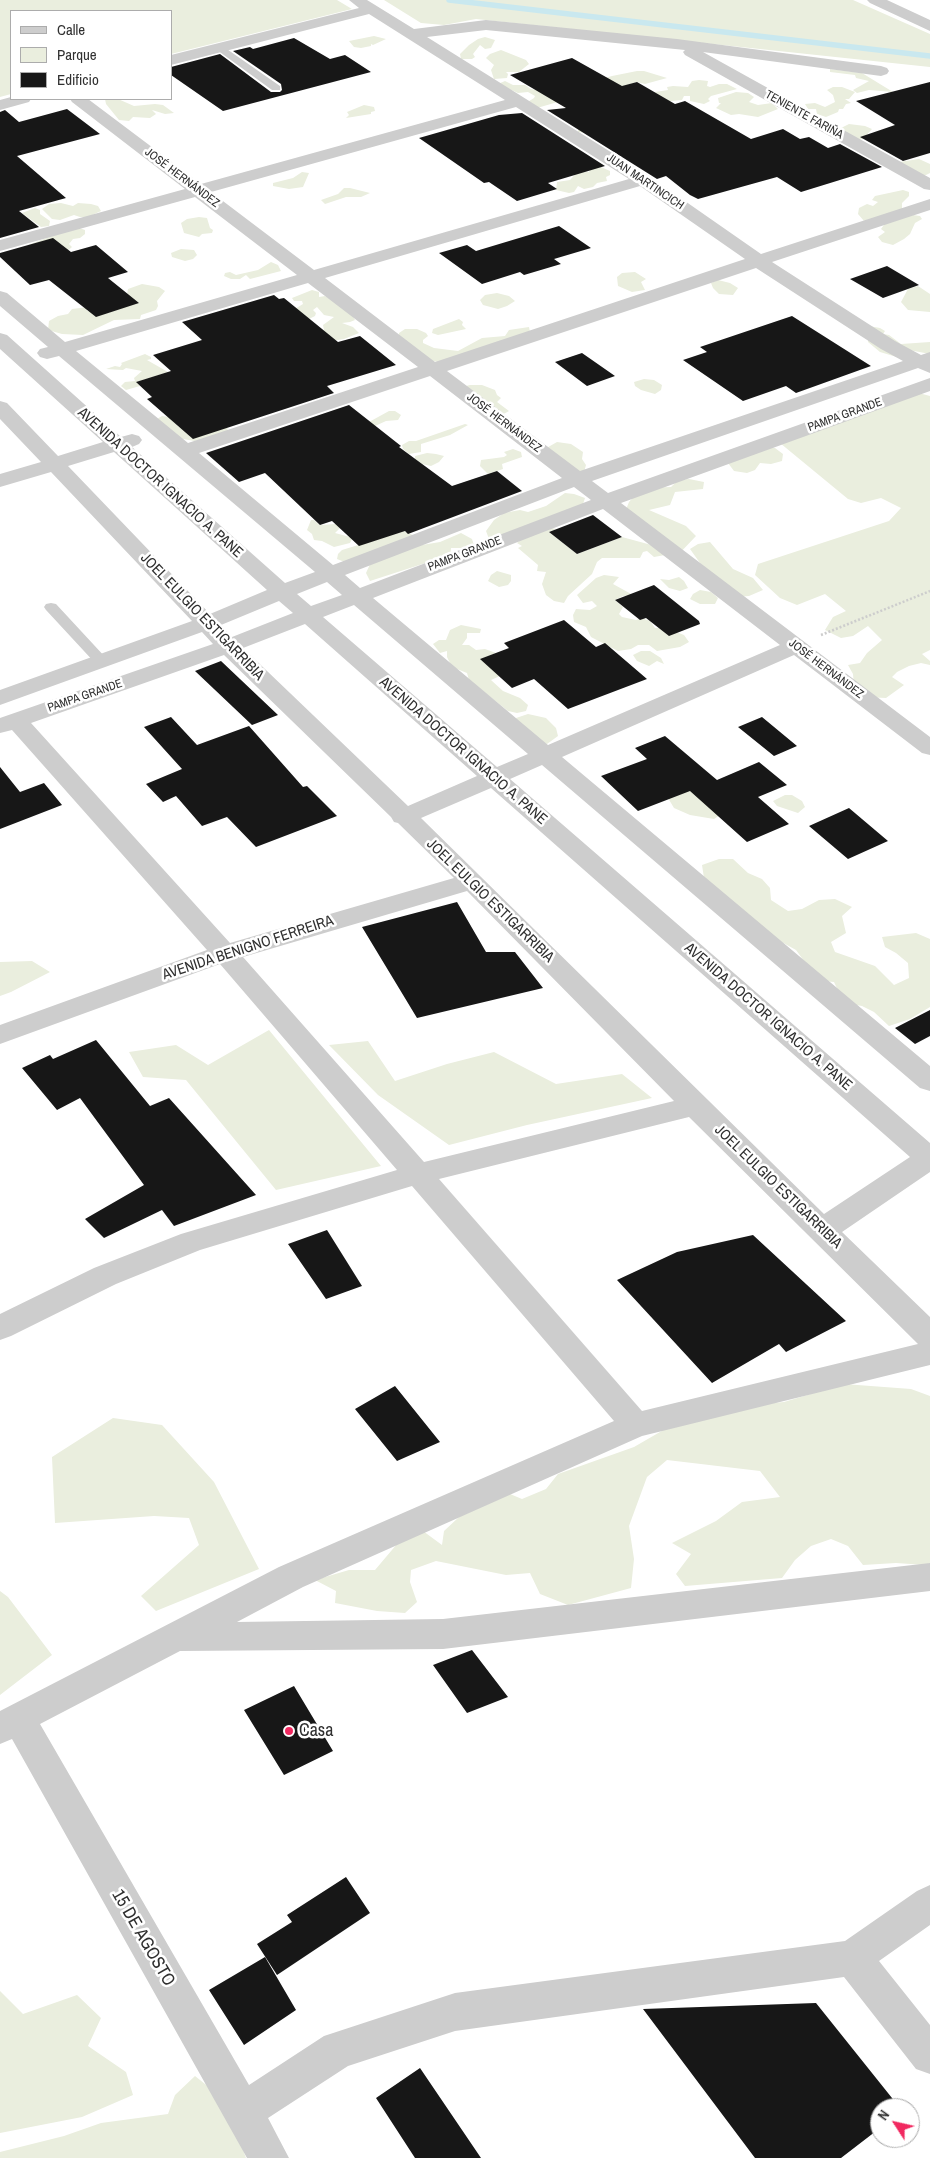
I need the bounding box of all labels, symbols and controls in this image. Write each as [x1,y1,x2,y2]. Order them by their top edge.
legend [10,10,172,100]
text: Calle [57,19,85,40]
text: Parque [57,44,97,65]
text: Edificio [57,69,99,90]
street label: TENIENTE FARIÑA [762,88,846,142]
street label: JOSÉ HERNÁNDEZ [142,145,222,211]
street label: JUAN MARTINCICH [604,151,686,213]
street label: JOSÉ HERNÁNDEZ [464,390,544,456]
street label: PAMPA GRANDE [806,395,884,435]
street label: AVENIDA DOCTOR IGNACIO A. PANE [74,404,246,562]
street label: PAMPA GRANDE [426,533,504,575]
street label: JOEL EULGIO ESTIGARRIBIA [136,550,268,684]
street label: JOSÉ HERNÁNDEZ [786,636,866,702]
street label: AVENIDA DOCTOR IGNACIO A. PANE [376,673,550,829]
street label: PAMPA GRANDE [46,677,124,715]
street label: JOEL EULGIO ESTIGARRIBIA [423,835,557,967]
street label: AVENIDA BENIGNO FERREIRA [160,912,336,984]
street label: AVENIDA DOCTOR IGNACIO A. PANE [681,939,855,1095]
street label: JOEL EULGIO ESTIGARRIBIA [711,1121,845,1253]
place label: Casa [299,1720,333,1742]
marker: Casa [283,1725,295,1737]
street label: 15 DE AGOSTO [107,1886,179,1990]
north arrow [870,2098,920,2148]
text: N [874,2106,893,2124]

